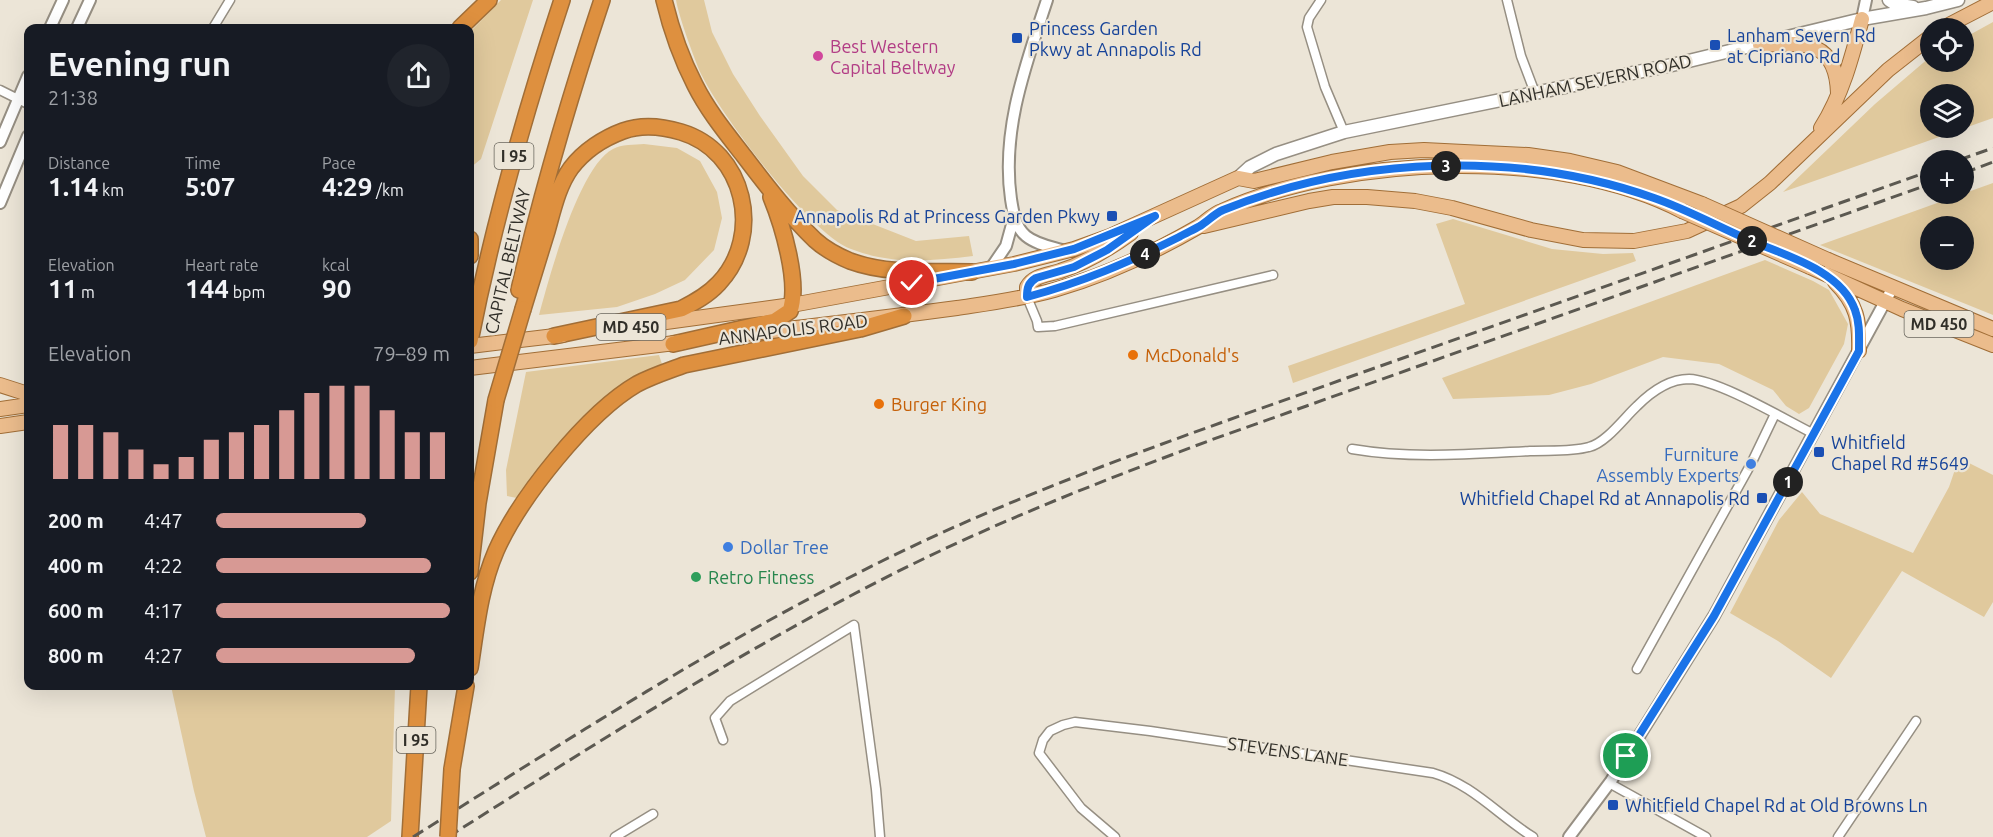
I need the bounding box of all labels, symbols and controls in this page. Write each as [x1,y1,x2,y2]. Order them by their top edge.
place label: Princess Garden Pkwy at Annapolis Rd [1029,18,1202,59]
map controls [1920,18,1974,270]
button: locate [1920,18,1974,72]
place label: Lanham Severn Rd at Cipriano Rd [1727,25,1876,66]
marker: Princess Garden Pkwy at Annapolis Rd [1010,31,1024,45]
place label: Best Western Capital Beltway [830,36,956,77]
marker: Lanham Severn Rd at Cipriano Rd [1708,38,1722,52]
button: share [387,44,450,107]
text: Evening run [48,45,231,82]
marker: Best Western Capital Beltway [811,49,825,63]
street label: LANHAM SEVERN ROAD [1497,50,1693,110]
button: layers [1920,84,1974,138]
text: 21:38 [48,86,98,109]
road number: I 95 [494,143,534,169]
button: + [1920,150,1974,204]
pin: 3 [1431,151,1461,181]
text: Distance [48,154,110,172]
text: Time [185,154,221,172]
text: Pace [322,154,356,172]
text: 3 [1441,157,1451,175]
text: 1.14 [48,172,98,201]
text: 5:07 [185,172,235,201]
text: 4:29 [322,172,372,201]
text: km [98,181,124,199]
text: /km [372,181,404,199]
street label: CAPITAL BELTWAY [480,186,534,336]
place label: Annapolis Rd at Princess Garden Pkwy [794,206,1100,226]
marker: Annapolis Rd at Princess Garden Pkwy [1105,209,1119,223]
button: − [1920,216,1974,270]
pin: 2 [1737,226,1767,256]
text: 2 [1747,232,1757,250]
pin: 4 [1130,239,1160,269]
text: 4 [1140,245,1150,263]
text: Elevation [48,256,115,274]
text: Heart rate [185,256,259,274]
text: kcal [322,256,350,274]
pin [886,257,937,308]
icon: check [895,266,928,299]
text: 11 [48,274,77,303]
text: 144 [185,274,229,303]
text: 90 [322,274,351,303]
text: m [77,283,95,301]
text: bpm [229,283,265,301]
street label: ANNAPOLIS ROAD [717,310,869,348]
road number: MD 450 [1904,311,1974,337]
road number: MD 450 [596,314,666,340]
text: Elevation [48,342,131,365]
text: 79–89 m [373,342,450,365]
place label: McDonald's [1145,345,1239,365]
marker: McDonald's [1126,348,1140,362]
place label: Burger King [891,394,987,414]
marker: Burger King [872,397,886,411]
place label: Whitfield Chapel Rd #5649 [1831,432,1969,473]
place label: Furniture Assembly Experts [1596,444,1739,485]
marker: Whitfield Chapel Rd #5649 [1812,445,1826,459]
marker: Furniture Assembly Experts [1744,457,1758,471]
pin: 1 [1773,467,1803,497]
text: 1 [1783,473,1793,491]
place label: Whitfield Chapel Rd at Annapolis Rd [1460,488,1750,508]
marker: Whitfield Chapel Rd at Annapolis Rd [1755,491,1769,505]
text: 200 m [48,509,104,532]
text: 4:47 [144,509,183,532]
place label: Dollar Tree [740,537,829,557]
marker: Dollar Tree [721,540,735,554]
text: 400 m [48,554,104,577]
text: 4:22 [144,554,183,577]
place label: Retro Fitness [708,567,815,587]
marker: Retro Fitness [689,570,703,584]
text: 600 m [48,599,104,622]
text: 4:17 [144,599,183,622]
text: 800 m [48,644,104,667]
text: 4:27 [144,644,183,667]
road number: I 95 [396,727,436,753]
pin [1600,730,1651,781]
street label: STEVENS LANE [1226,733,1350,769]
icon: arrive [1609,739,1642,772]
place label: Whitfield Chapel Rd at Old Browns Ln [1625,795,1928,815]
marker: Whitfield Chapel Rd at Old Browns Ln [1606,798,1620,812]

